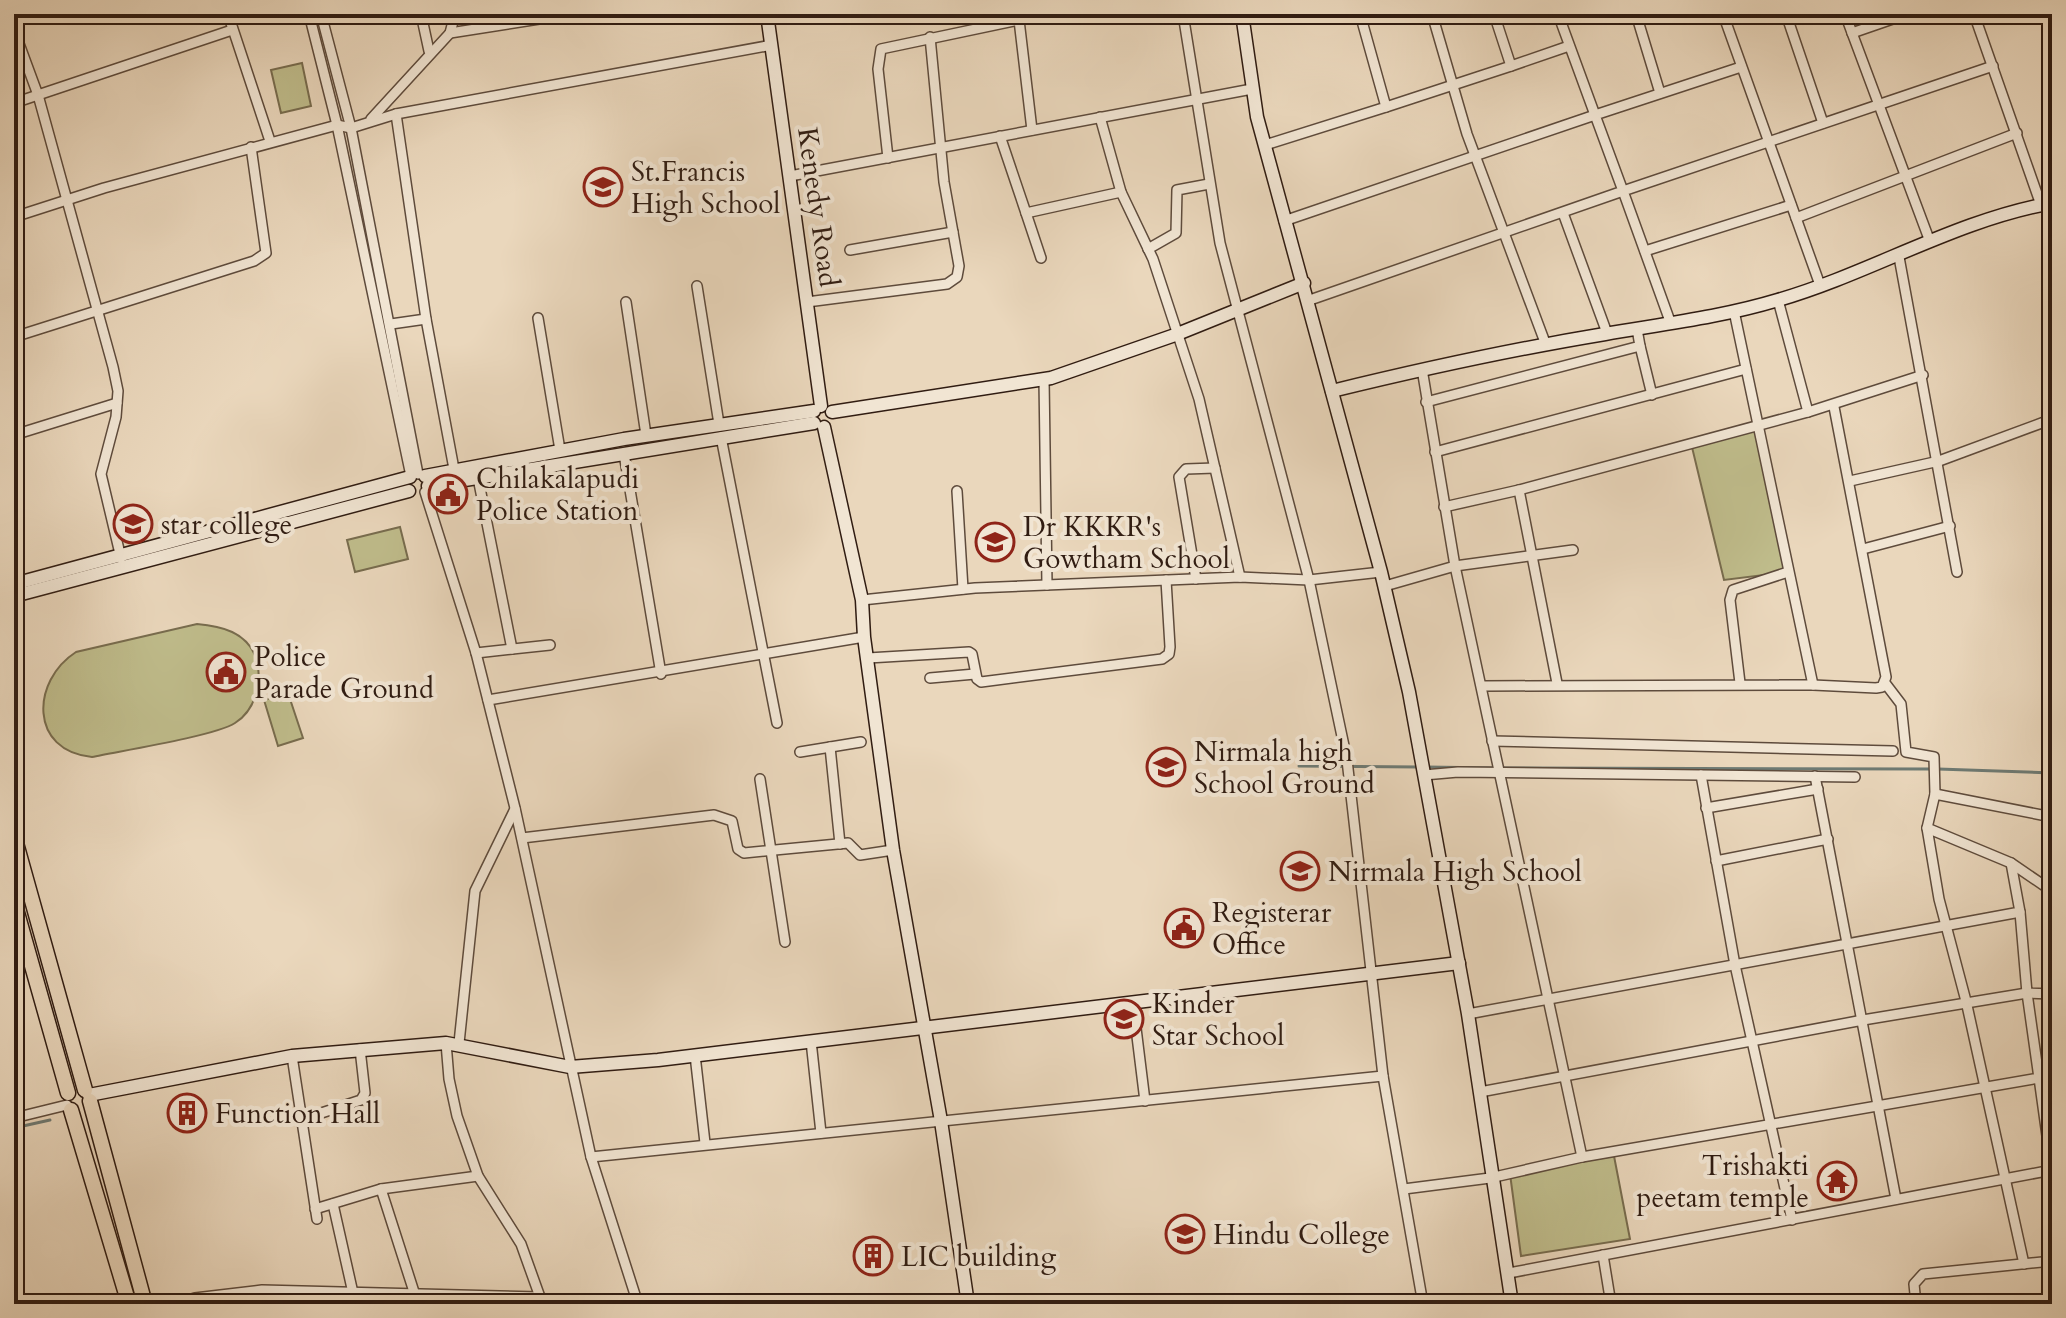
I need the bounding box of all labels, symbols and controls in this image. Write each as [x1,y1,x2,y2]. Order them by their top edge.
street label: Kenedy Road [788,125,848,290]
place label: St.Francis High School [631,153,780,223]
school or university icon: St.Francis High School [582,166,624,208]
place label: Chilakalapudi Police Station [476,460,639,530]
public building icon: Chilakalapudi Police Station [427,473,469,515]
school or university icon: star college [112,503,154,545]
place label: star college [161,506,292,544]
place label: Dr KKKR's Gowtham School [1023,508,1230,578]
school or university icon: Dr KKKR's Gowtham School [974,521,1016,563]
place label: Police Parade Ground [254,638,434,708]
public building icon: Police Parade Ground [205,651,247,693]
place label: Nirmala high School Ground [1194,733,1375,803]
school or university icon: Nirmala high School Ground [1145,746,1187,788]
school or university icon: Nirmala High School [1279,850,1321,892]
place label: Nirmala High School [1328,853,1582,891]
place label: Registerar Office [1212,894,1332,964]
public building icon: Registerar Office [1163,907,1205,949]
place label: Kinder Star School [1152,985,1284,1055]
school or university icon: Kinder Star School [1103,998,1145,1040]
building icon: Function Hall [166,1092,208,1134]
place label: Function Hall [215,1095,380,1133]
place label: Trishakti peetam temple [1637,1147,1809,1217]
temple icon: Trishakti peetam temple [1816,1160,1858,1202]
school or university icon: Hindu College [1164,1213,1206,1255]
place label: Hindu College [1213,1216,1390,1254]
building icon: LIC building [852,1235,894,1277]
place label: LIC building [901,1238,1057,1276]

